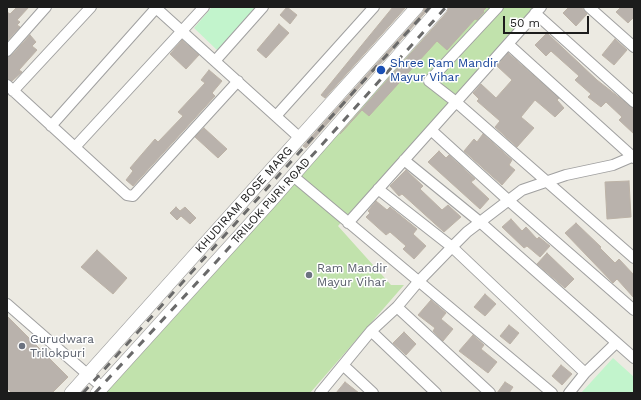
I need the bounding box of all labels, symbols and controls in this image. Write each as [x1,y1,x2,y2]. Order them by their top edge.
scale bar [505,8,591,34]
text: 50 m [510,16,540,30]
place label: Shree Ram Mandir Mayur Vihar [390,56,498,84]
marker: Shree Ram Mandir Mayur Vihar [375,64,387,76]
street label: KHUDIRAM BOSE MARG [192,144,296,256]
street label: TRILOK PURI ROAD [228,155,314,247]
place label: Ram Mandir Mayur Vihar [317,261,387,289]
marker: Ram Mandir Mayur Vihar [304,270,314,280]
place label: Gurudwara Trilokpuri [30,332,94,360]
marker: Gurudwara Trilokpuri [17,341,27,351]

